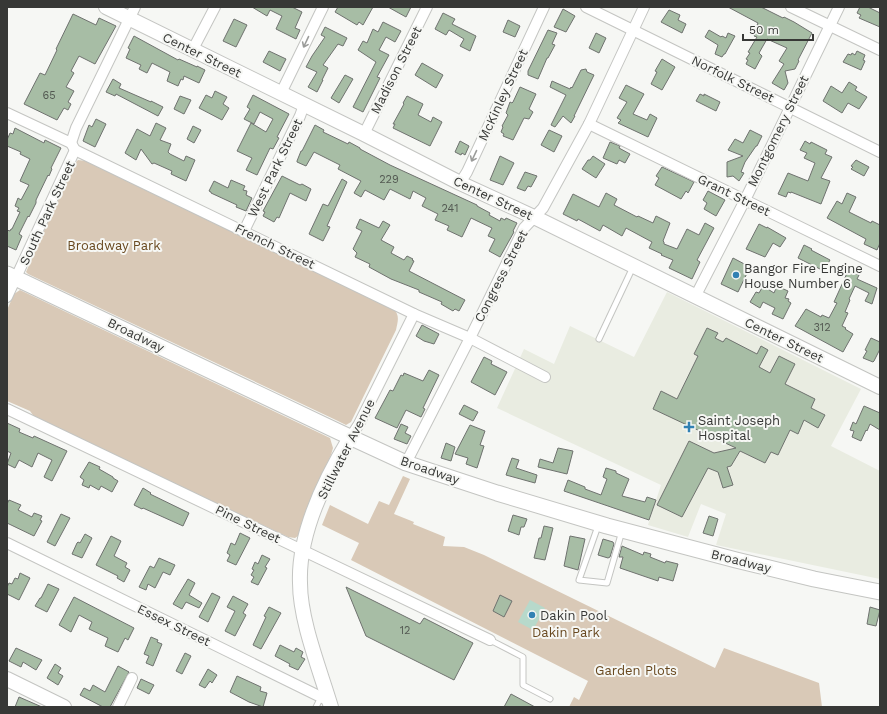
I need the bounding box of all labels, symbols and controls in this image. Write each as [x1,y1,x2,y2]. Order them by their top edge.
scale bar [743,16,813,42]
street label: Madison Street [367,23,425,116]
text: 50 m [749,23,779,37]
street label: Center Street [160,29,244,81]
one-way arrow [302,36,309,48]
street label: McKinley Street [475,46,531,143]
street label: Norfolk Street [689,53,777,106]
street label: Montgomery Street [745,72,812,189]
house number: 65 [42,89,56,102]
street label: West Park Street [245,116,306,220]
one-way arrow [470,150,477,162]
street label: South Park Street [16,158,78,268]
street label: Grant Street [695,171,773,219]
house number: 229 [379,173,399,186]
street label: Center Street [451,173,536,223]
house number: 241 [442,202,458,215]
street label: French Street [233,220,318,272]
street label: Congress Street [471,227,531,325]
park label: Broadway Park [67,238,161,253]
place label: Bangor Fire Engine House Number 6 [744,261,863,291]
marker: Bangor Fire Engine House Number 6 [731,270,741,280]
street label: Center Street [742,314,826,366]
street label: Broadway [105,315,167,355]
house number: 312 [813,321,831,334]
street label: Stillwater Avenue [314,396,378,502]
place label: Saint Joseph Hospital [698,413,780,443]
marker: Saint Joseph Hospital [683,421,695,433]
street label: Broadway [399,453,462,487]
street label: Pine Street [213,502,283,546]
street label: Broadway [709,546,773,576]
street label: Essex Street [135,601,214,649]
place label: Dakin Pool [540,608,607,623]
marker: Dakin Pool [527,610,537,620]
house number: 12 [400,624,410,637]
park label: Dakin Park [532,625,601,640]
park label: Garden Plots [595,663,677,678]

